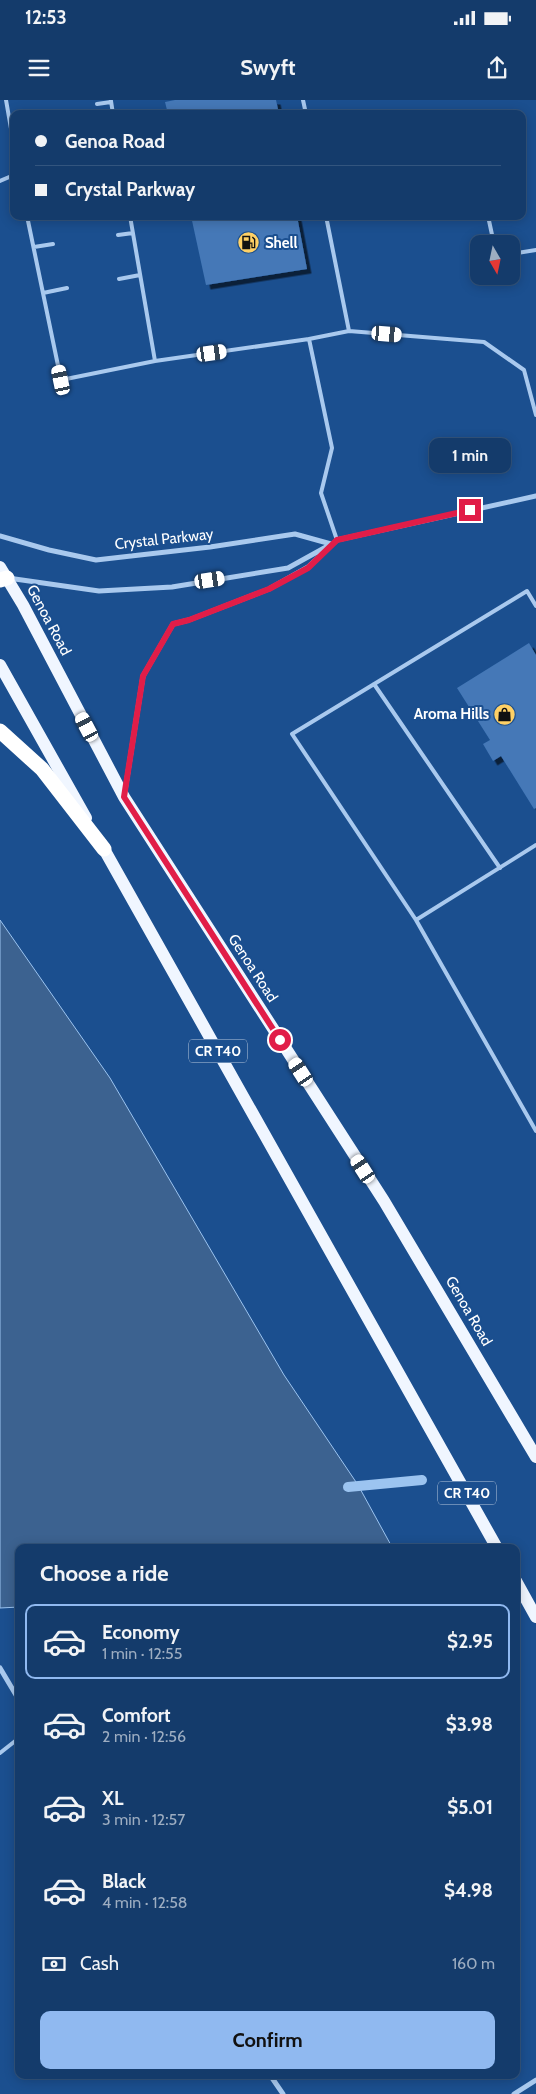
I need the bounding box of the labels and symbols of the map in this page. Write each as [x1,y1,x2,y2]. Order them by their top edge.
fuel station icon: Shell [237,231,261,255]
place label: Shell [265,234,298,252]
north arrow [470,235,520,285]
car [371,325,402,343]
car [196,343,227,363]
car [50,364,71,396]
callout: 1 min [429,438,511,472]
route end [459,499,481,521]
street label: Crystal Parkway [114,525,215,553]
car [194,570,225,590]
street label: Genoa Road [23,582,75,658]
shop icon: Aroma Hills [493,702,517,726]
place label: Aroma Hills [414,705,489,723]
car [73,710,100,744]
street label: Genoa Road [224,931,282,1005]
route start [269,1029,291,1051]
road number: CR T40 [189,1039,247,1062]
car [286,1055,315,1089]
car [348,1152,377,1186]
street label: Genoa Road [442,1273,496,1349]
road number: CR T40 [438,1482,496,1505]

